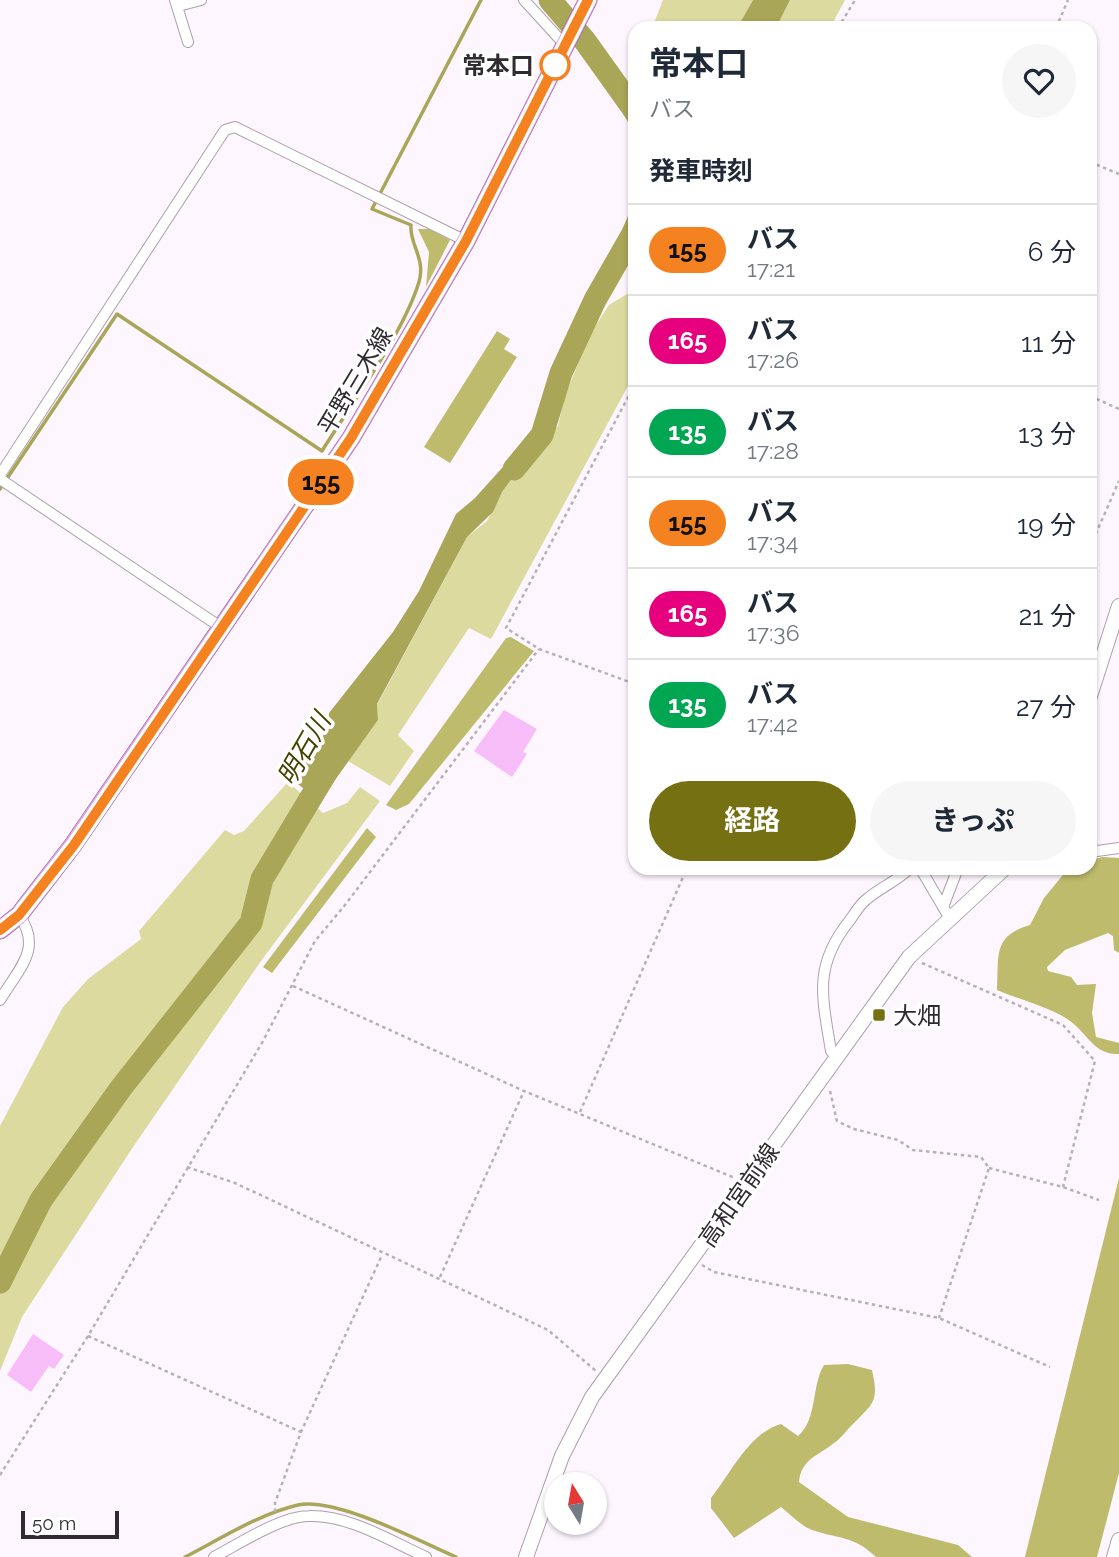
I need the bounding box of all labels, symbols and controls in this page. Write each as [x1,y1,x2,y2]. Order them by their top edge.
text: 常本口 [649,44,748,83]
button: heart [1002,44,1076,118]
marker: 常本口 [540,50,570,80]
place label: 常本口 [462,51,534,80]
text: バス [649,95,695,122]
text: 発車時刻 [649,156,753,186]
text: バス [747,224,799,254]
text: 155 [668,235,707,264]
text: 6 分 [1028,237,1076,267]
text: 17:21 [747,255,795,282]
text: バス [747,315,799,345]
street label: 平野三木線 [312,322,398,440]
text: 165 [668,326,707,355]
text: 11 分 [1021,328,1076,358]
text: 17:26 [747,346,799,373]
text: バス [747,406,799,436]
text: 135 [668,417,707,446]
text: 13 分 [1018,419,1076,449]
text: 17:28 [747,437,799,464]
line badge: 155 [281,459,361,505]
text: 155 [302,467,340,496]
text: バス [747,497,799,527]
text: 155 [668,508,707,537]
text: 19 分 [1017,510,1076,540]
text: 17:34 [747,528,798,555]
text: バス [747,588,799,618]
text: 165 [668,599,707,628]
text: 21 分 [1019,601,1076,631]
text: 17:36 [747,619,800,646]
text: バス [747,679,799,709]
text: 135 [668,690,707,719]
text: 27 分 [1016,692,1076,722]
water label: 明石川 [272,705,338,790]
text: 17:42 [747,710,798,737]
button: 経路 [649,781,856,861]
button: きっぷ [870,781,1076,861]
place label: 大畑 [893,1001,941,1030]
marker: 大畑 [871,1007,887,1023]
street label: 高和宮前線 [693,1138,785,1252]
north arrow [544,1472,607,1535]
map controls [544,1472,607,1535]
scale bar [21,1508,119,1540]
text: 50 m [32,1512,76,1534]

